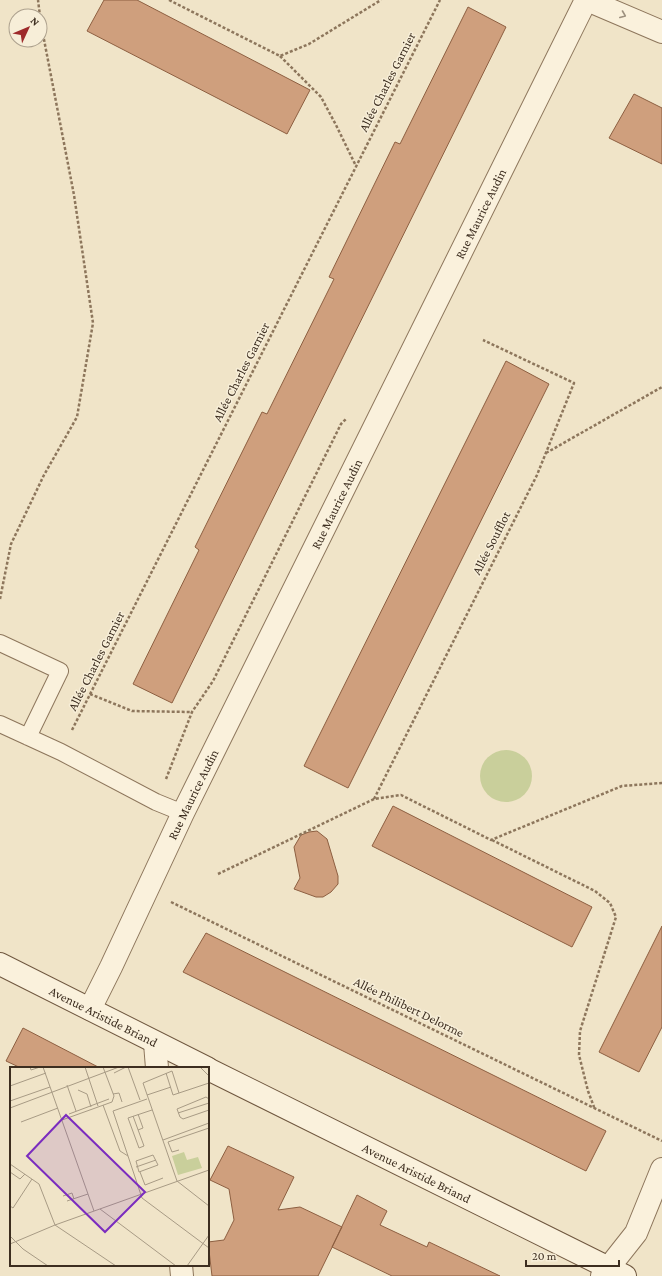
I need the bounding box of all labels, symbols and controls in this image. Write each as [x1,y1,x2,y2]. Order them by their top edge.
north arrow [8,8,48,48]
one-way arrow [618,10,626,18]
text: N [28,14,42,28]
street label: Allée Charles Garnier [355,29,419,134]
street label: Rue Maurice Audin [451,166,509,261]
street label: Allée Charles Garnier [209,319,273,424]
street label: Rue Maurice Audin [308,456,365,551]
street label: Allée Soufflot [469,508,514,577]
street label: Allée Charles Garnier [64,608,128,713]
street label: Rue Maurice Audin [164,747,221,842]
street label: Allée Philibert Delorme [352,974,467,1040]
street label: Avenue Aristide Briand [47,983,160,1050]
inset map [10,1067,209,1266]
street label: Avenue Aristide Briand [360,1139,473,1206]
scale bar [526,1242,619,1268]
text: 20 m [532,1249,557,1263]

